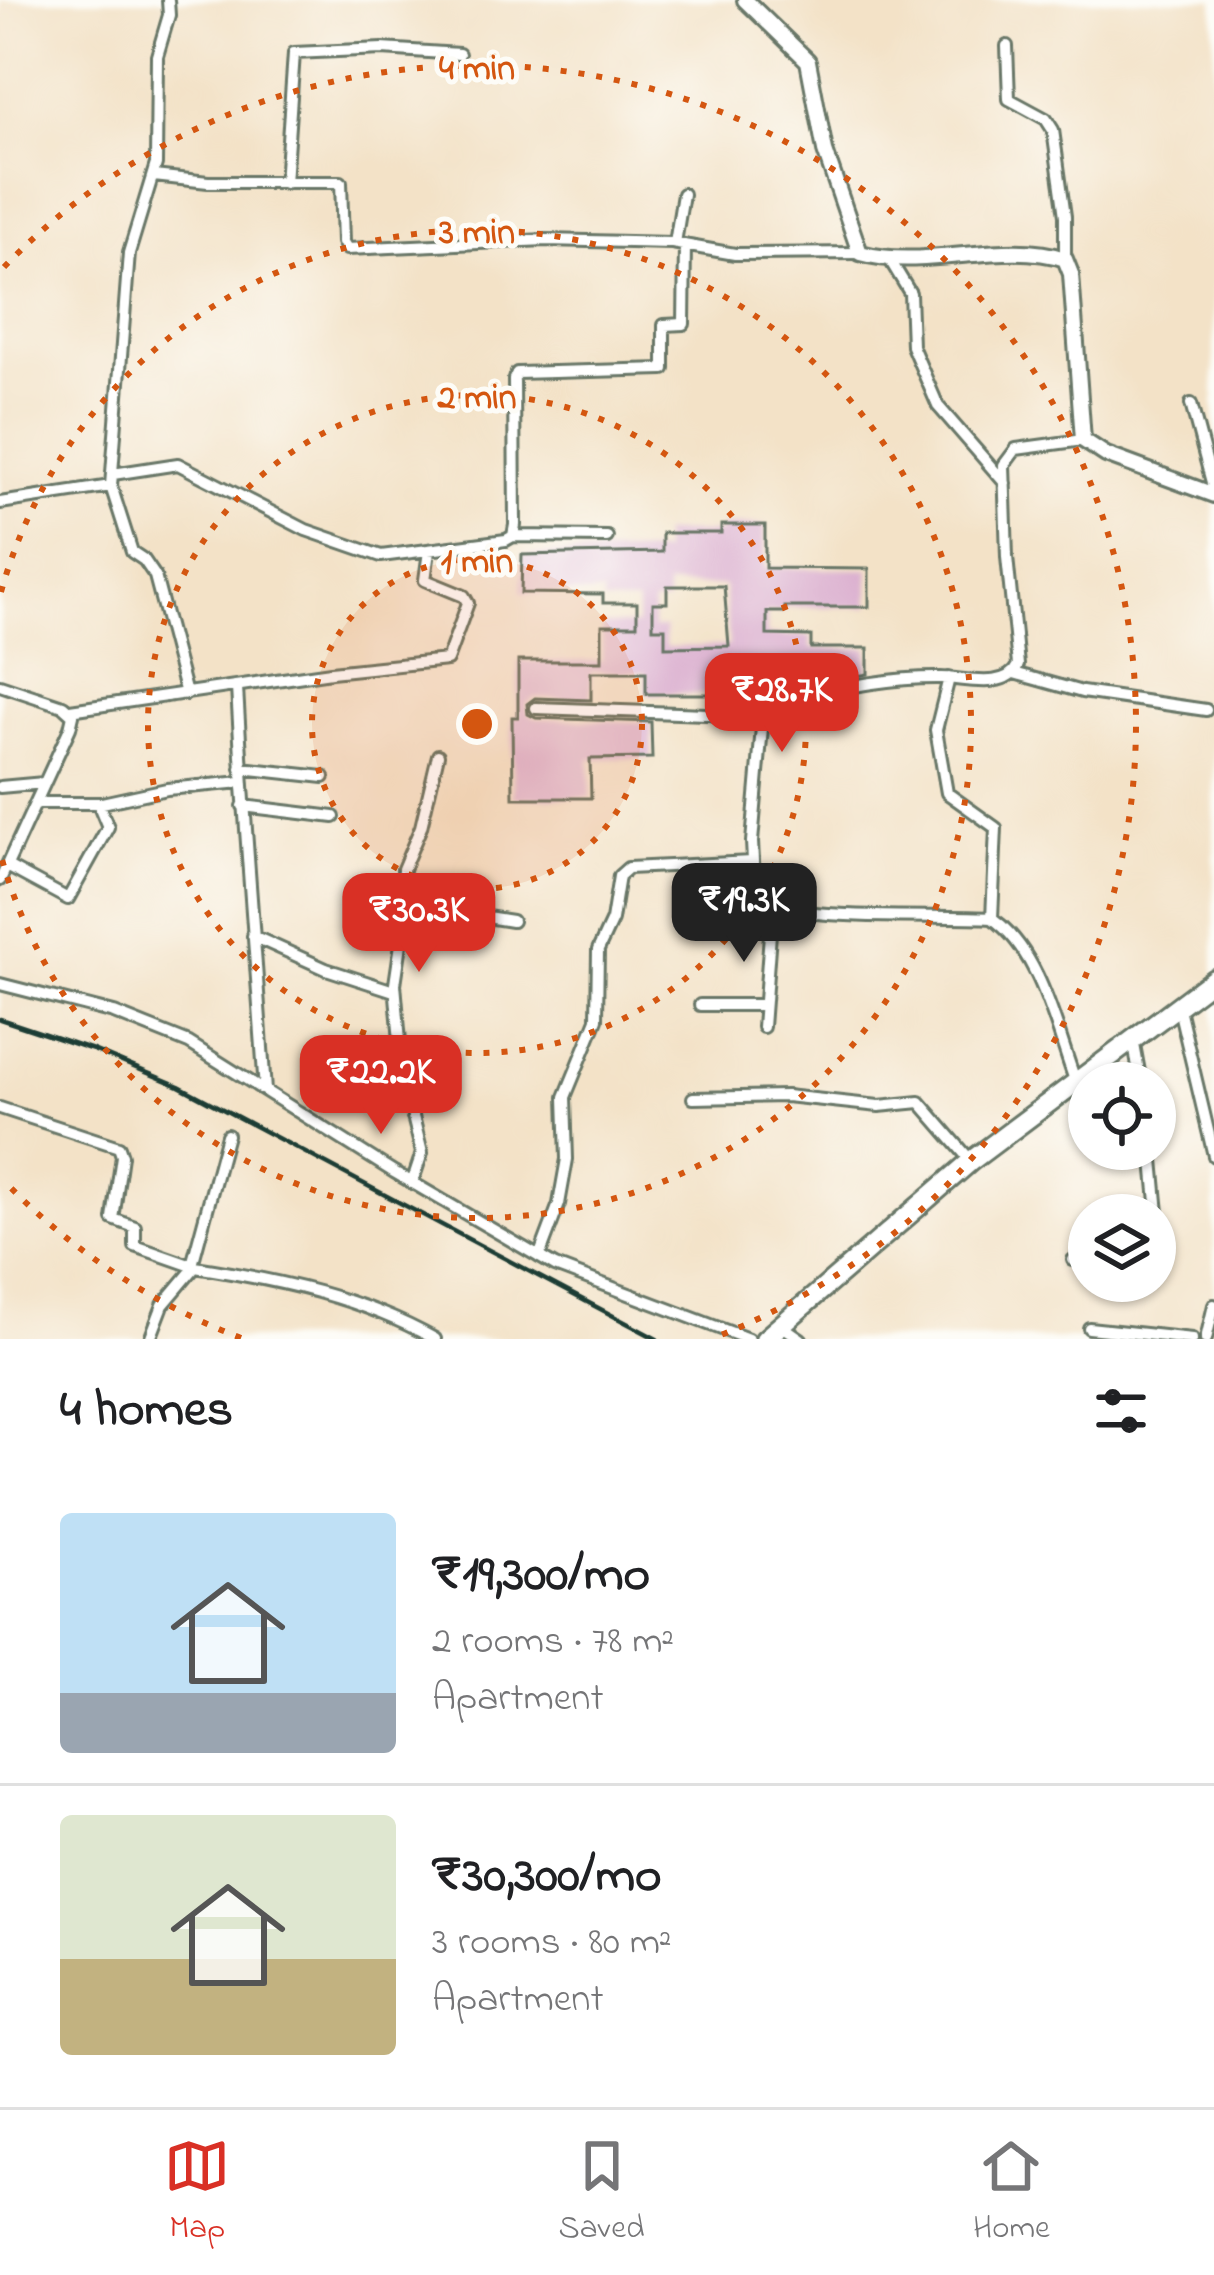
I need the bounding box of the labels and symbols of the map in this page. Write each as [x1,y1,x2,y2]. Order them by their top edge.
text: 4 min [439,44,515,97]
text: 3 min [438,208,515,261]
text: 2 min [436,373,517,426]
text: 1 min [441,537,513,590]
pin: ₹28.7K [684,653,880,755]
centre of rings [456,703,498,745]
pin: ₹19.3K [646,863,842,965]
pin: ₹30.3K [321,873,517,975]
pin: ₹22.2K [283,1035,479,1137]

